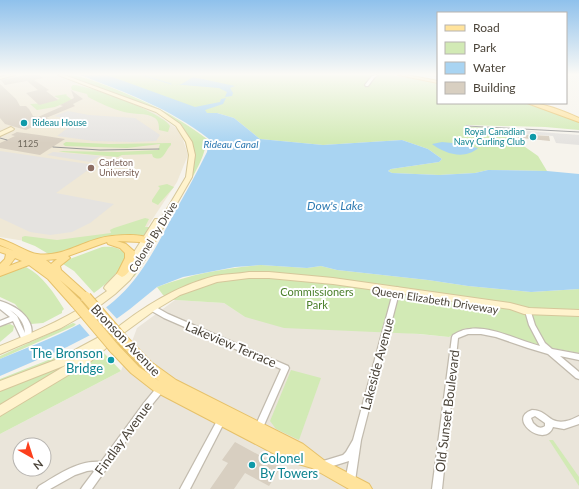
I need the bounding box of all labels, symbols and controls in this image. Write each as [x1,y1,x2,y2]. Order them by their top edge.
legend [437,12,567,104]
text: Road [473,20,500,35]
text: Park [473,40,497,55]
text: Water [473,60,506,75]
text: Building [473,80,516,95]
place label: Rideau House [32,117,87,128]
marker: Rideau House [19,118,29,128]
place label: Royal Canadian Navy Curling Club [454,126,525,147]
marker: Royal Canadian Navy Curling Club [528,132,538,142]
house number: 1125 [18,138,38,149]
water label: Rideau Canal [204,138,259,150]
place label: Carleton University [99,157,139,178]
marker: Carleton University [86,163,96,173]
water label: Dow's Lake [307,198,363,213]
street label: Colonel By Drive [126,199,180,275]
street label: Queen Elizabeth Driveway [371,283,500,316]
park label: Commissioners Park [280,285,354,311]
street label: Bronson Avenue [88,301,164,379]
street label: Lakeside Avenue [357,316,397,412]
street label: Lakeview Terrace [183,318,279,370]
place label: The Bronson Bridge [30,345,103,376]
street label: Old Sunset Boulevard [432,349,462,473]
marker: The Bronson Bridge [106,355,116,365]
street label: Findlay Avenue [91,398,155,478]
north arrow [12,437,52,477]
place label: Colonel By Towers [260,450,319,481]
text: N [31,457,46,473]
marker: Colonel By Towers [247,460,257,470]

